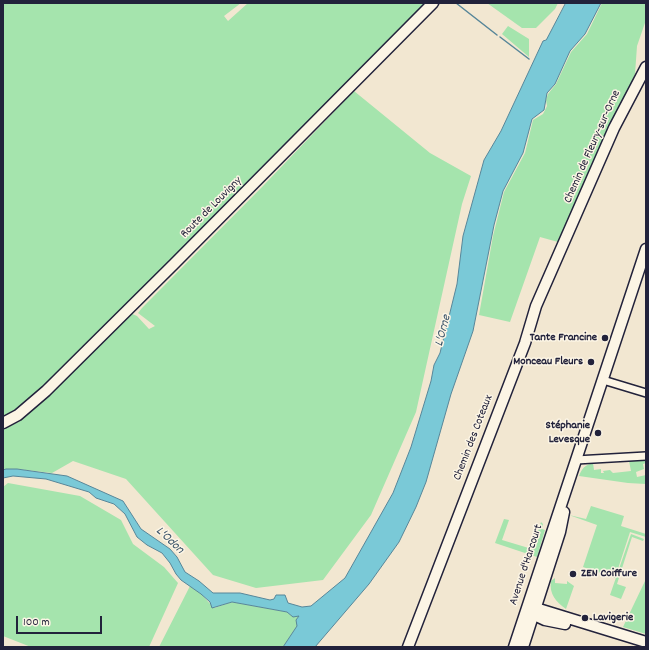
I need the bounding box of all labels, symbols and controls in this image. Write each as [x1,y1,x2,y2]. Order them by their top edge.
street label: Chemin de Fleury-sur-Orne [562,88,624,206]
street label: Route de Louvigny [178,174,246,242]
water label: L'Orne [432,314,456,348]
place label: Tante Francine [530,331,597,345]
marker: Tante Francine [600,333,610,343]
place label: Monceau Fleurs [513,355,583,369]
marker: Monceau Fleurs [586,357,596,367]
street label: Chemin des Coteaux [451,393,497,483]
place label: Stéphanie Levesque [545,419,590,447]
marker: Stéphanie Levesque [593,428,603,438]
street label: Avenue d'Harcourt [507,523,547,607]
water label: L'Odon [152,524,186,558]
place label: ZEN Coiffure [581,567,637,581]
marker: ZEN Coiffure [568,569,578,579]
scale bar [18,608,104,634]
place label: Lavigerie [593,611,633,625]
marker: Lavigerie [580,613,590,623]
text: 100 m [23,614,50,631]

